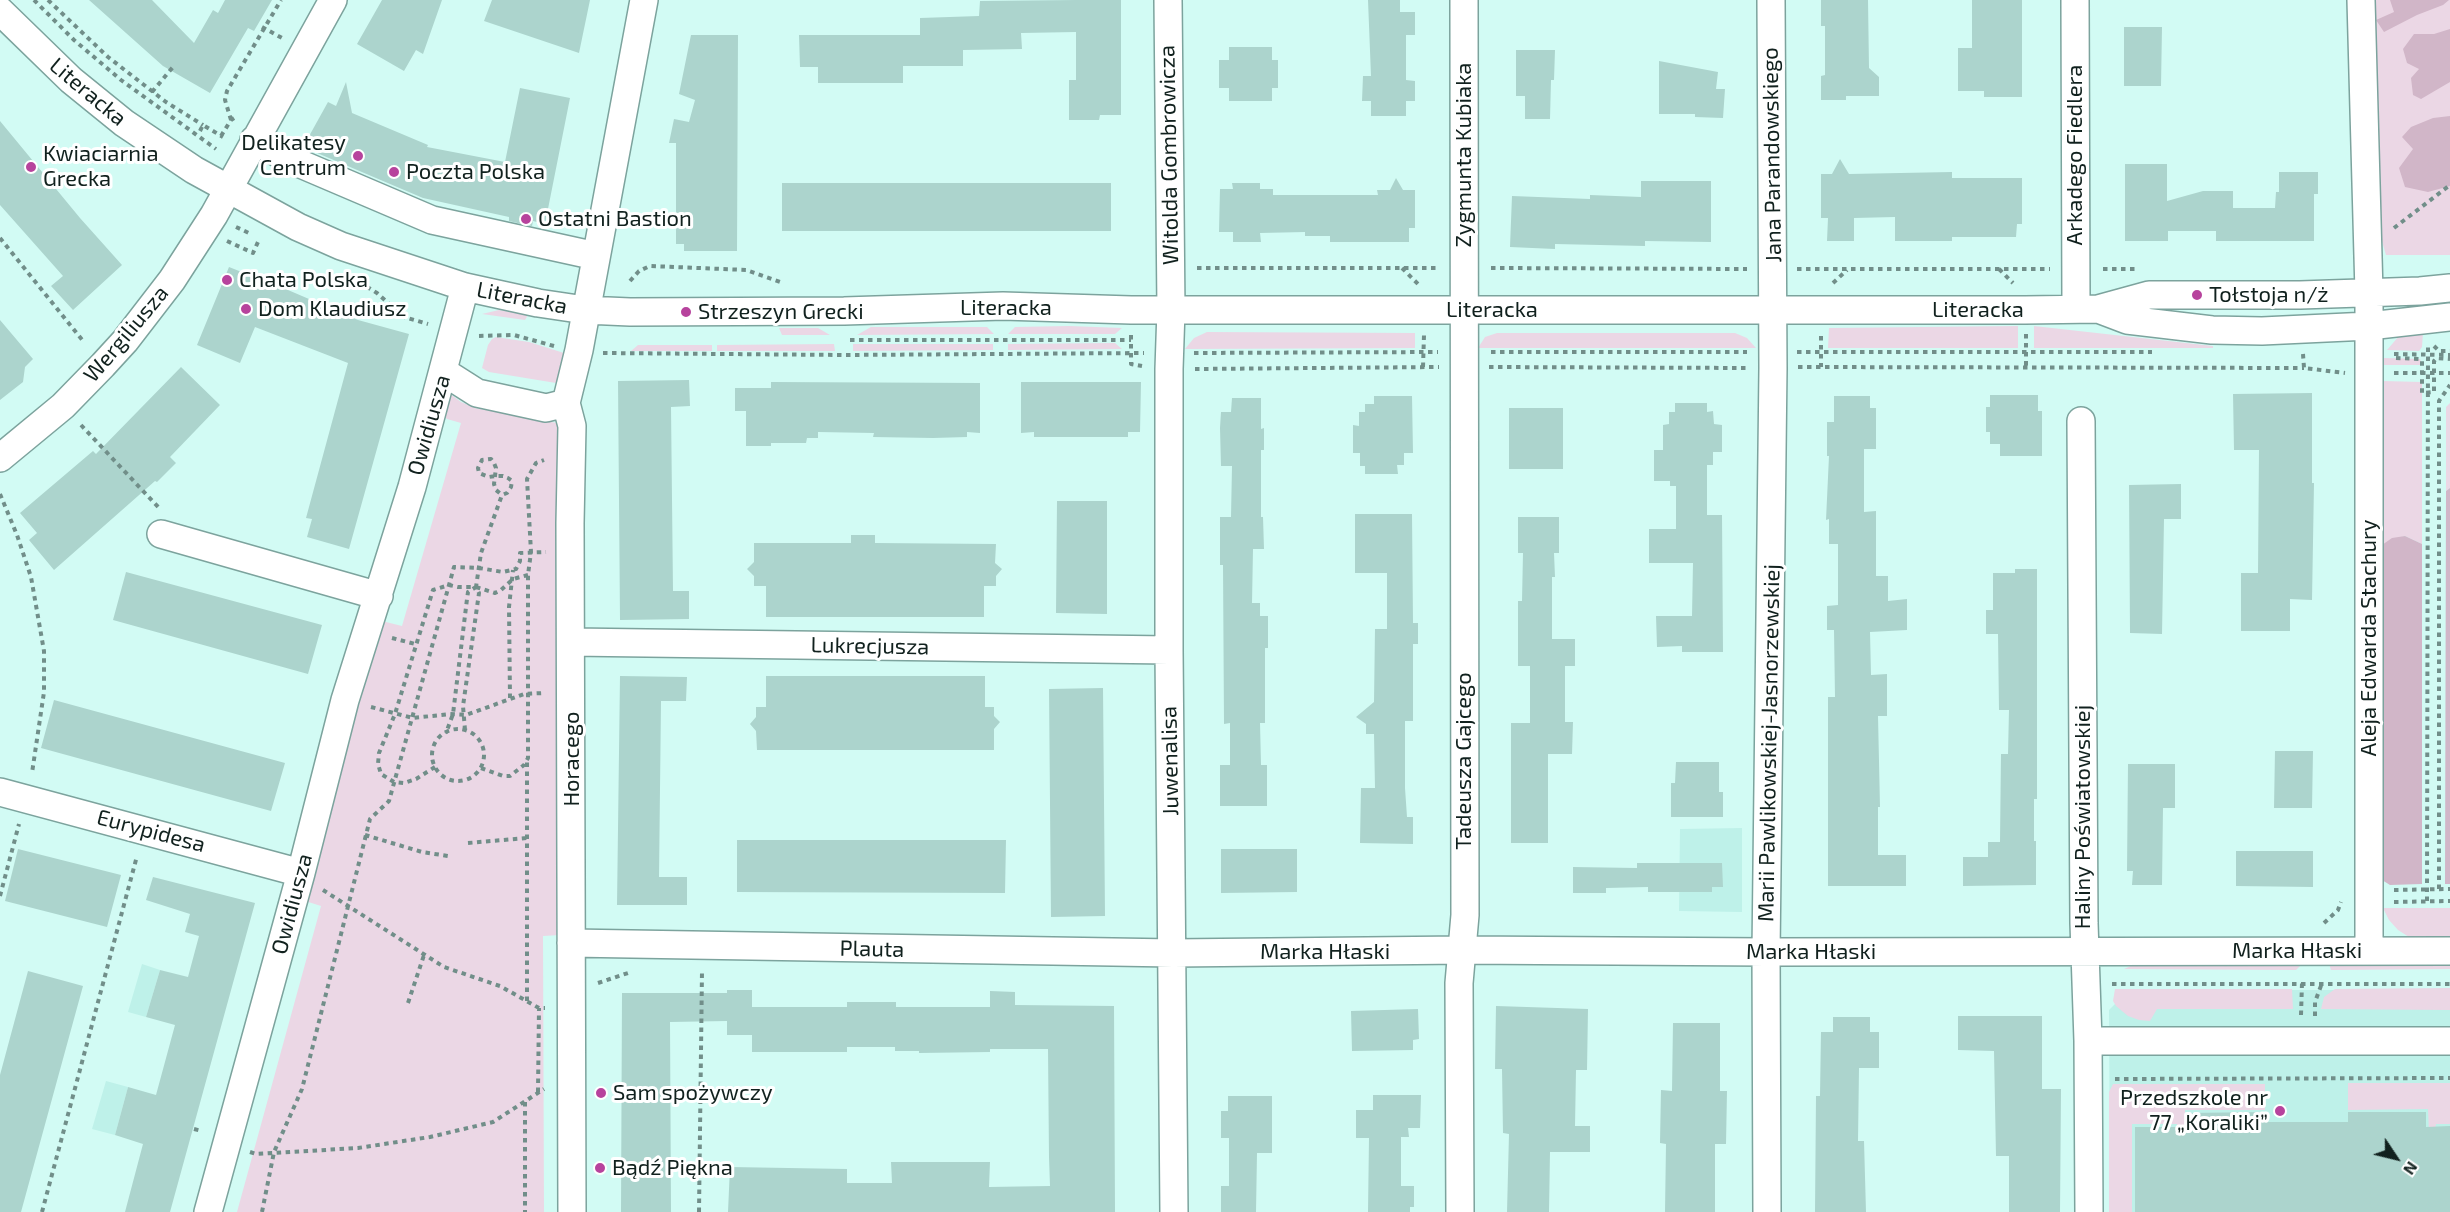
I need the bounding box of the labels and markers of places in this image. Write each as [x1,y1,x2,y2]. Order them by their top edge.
place label: Delikatesy Centrum [241,130,346,182]
place label: Kwiaciarnia Grecka [43,141,159,192]
marker: Delikatesy Centrum [351,149,365,163]
place label: Poczta Polska [406,159,545,185]
marker: Kwiaciarnia Grecka [24,160,38,174]
marker: Poczta Polska [387,165,401,179]
place label: Ostatni Bastion [538,206,692,232]
marker: Ostatni Bastion [519,212,533,226]
place label: Chata Polska [239,267,368,293]
marker: Chata Polska [220,273,234,287]
place label: Tołstoja n/ż [2209,282,2328,308]
marker: Tołstoja n/ż [2190,288,2204,302]
place label: Dom Klaudiusz [258,296,406,322]
place label: Strzeszyn Grecki [698,299,864,325]
marker: Dom Klaudiusz [239,302,253,316]
marker: Strzeszyn Grecki [679,305,693,319]
place label: Sam spożywczy [613,1080,773,1106]
place label: Przedszkole nr 77 „Koraliki” [2120,1085,2268,1136]
marker: Sam spożywczy [594,1086,608,1100]
marker: Przedszkole nr 77 „Koraliki” [2273,1104,2287,1118]
place label: Bądź Piękna [612,1155,733,1181]
marker: Bądź Piękna [593,1161,607,1175]

